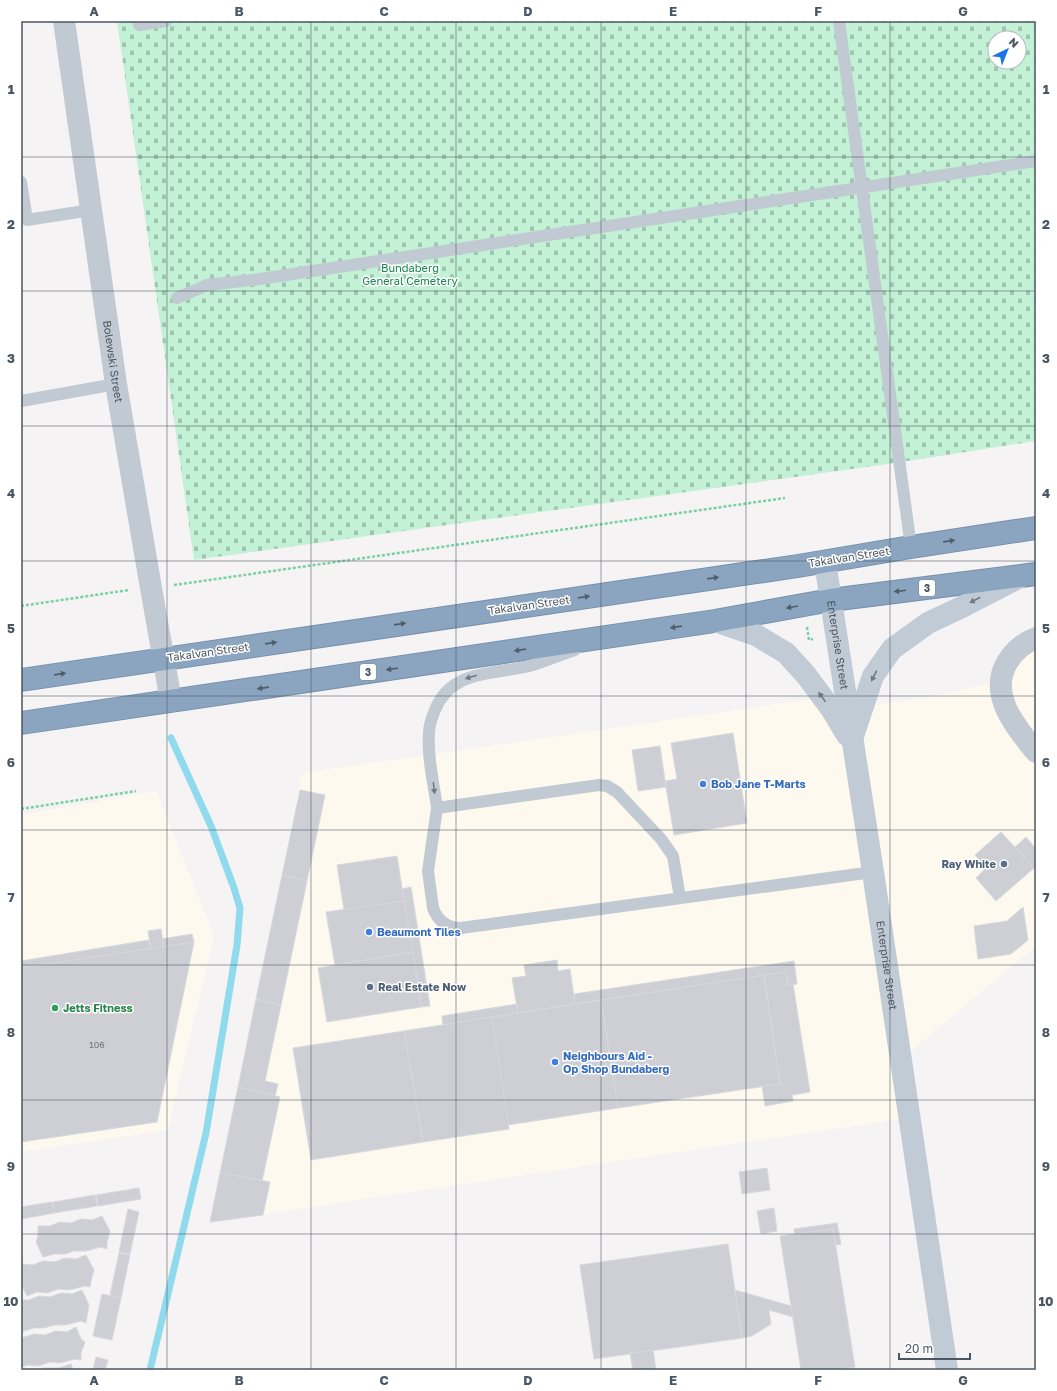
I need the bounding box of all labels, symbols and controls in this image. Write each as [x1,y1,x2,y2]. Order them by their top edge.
text: A [89,3,99,19]
text: B [234,3,244,19]
text: C [379,3,389,19]
text: D [523,3,533,19]
text: E [669,3,677,19]
text: F [814,3,822,19]
text: G [958,3,968,19]
north arrow [987,30,1027,70]
text: N [1007,35,1022,50]
text: 1 [8,81,15,97]
text: 1 [1043,81,1050,97]
text: 2 [7,216,15,232]
text: 2 [1042,216,1050,232]
park label: Bundaberg General Cemetery [362,261,458,287]
street label: Bolewski Street [101,319,126,404]
text: 3 [7,350,15,366]
text: 3 [1042,350,1050,366]
text: 4 [7,485,15,501]
text: 4 [1042,485,1050,501]
one-way arrow [943,538,955,544]
street label: Takalvan Street [808,544,890,569]
one-way arrow [707,575,719,581]
road number: 3 [919,580,935,596]
one-way arrow [894,588,906,594]
street label: Takalvan Street [488,592,570,617]
one-way arrow [578,594,590,600]
one-way arrow [970,597,981,604]
street label: Enterprise Street [825,599,852,690]
one-way arrow [786,605,799,611]
text: 5 [7,620,15,636]
text: 5 [1042,620,1050,636]
one-way arrow [394,621,406,627]
one-way arrow [670,624,683,630]
street label: Takalvan Street [167,639,249,664]
one-way arrow [265,640,277,646]
one-way arrow [514,647,526,653]
road number: 3 [360,664,376,680]
one-way arrow [385,666,398,672]
one-way arrow [54,671,66,677]
one-way arrow [871,671,877,682]
one-way arrow [464,674,476,680]
one-way arrow [257,685,269,691]
one-way arrow [818,692,826,702]
text: 6 [7,754,15,770]
text: 6 [1042,754,1050,770]
place label: Bob Jane T-Marts [711,777,806,790]
marker: Bob Jane T-Marts [698,779,708,789]
one-way arrow [431,782,437,794]
place label: Ray White [941,857,997,870]
marker: Ray White [999,859,1009,869]
text: 7 [7,889,15,905]
text: 7 [1042,889,1050,905]
street label: Enterprise Street [874,920,900,1011]
place label: Beaumont Tiles [377,925,461,938]
marker: Beaumont Tiles [364,927,374,937]
place label: Real Estate Now [378,980,467,993]
marker: Real Estate Now [365,982,375,992]
place label: Jetts Fitness [63,1001,133,1014]
marker: Jetts Fitness [50,1003,60,1013]
text: 8 [7,1024,15,1040]
text: 8 [1042,1024,1050,1040]
house number: 106 [89,1039,105,1050]
place label: Neighbours Aid - Op Shop Bundaberg [563,1049,670,1075]
marker: Neighbours Aid - Op Shop Bundaberg [550,1057,560,1067]
text: 9 [7,1158,15,1174]
text: 9 [1042,1158,1050,1174]
text: 10 [3,1293,19,1309]
text: 10 [1038,1293,1054,1309]
scale bar [899,1335,970,1361]
text: 20 m [905,1341,933,1356]
text: A [89,1372,99,1388]
text: B [234,1372,244,1388]
text: C [379,1372,389,1388]
text: D [523,1372,533,1388]
text: E [669,1372,677,1388]
text: F [814,1372,822,1388]
text: G [958,1372,968,1388]

